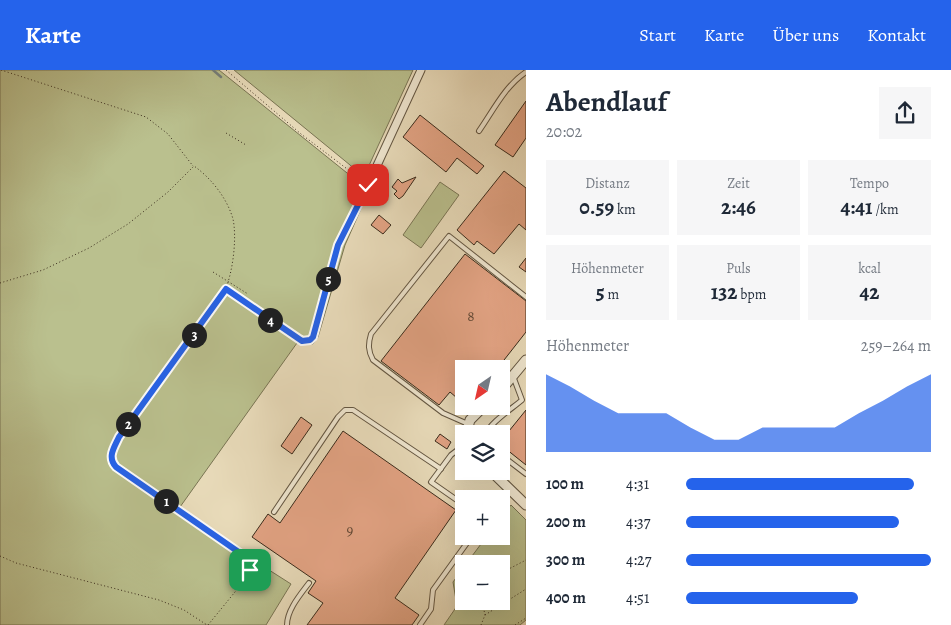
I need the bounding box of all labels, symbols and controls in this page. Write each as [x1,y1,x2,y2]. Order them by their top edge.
text: Karte [25,19,81,51]
text: Start [639,23,676,47]
text: Karte [704,23,744,47]
text: Über uns [772,23,839,47]
text: Kontakt [867,23,926,47]
text: Abendlauf [546,83,667,121]
button: share [879,87,931,139]
text: 20:02 [546,121,582,143]
pin [347,164,389,206]
icon: check [354,171,382,199]
text: Distanz [585,174,630,193]
text: Zeit [727,174,750,193]
text: Tempo [850,174,889,193]
text: 0.59 [579,193,614,221]
text: 2:46 [721,193,756,221]
text: 4:41 [840,193,873,221]
text: km [614,200,636,219]
text: /km [873,200,899,219]
text: Höhenmeter [571,259,644,278]
text: Puls [726,259,751,278]
text: kcal [858,259,881,278]
pin: 5 [316,266,340,292]
text: 5 [326,270,331,289]
text: 5 [596,278,605,306]
text: 132 [711,278,737,306]
text: 42 [859,278,880,306]
text: m [605,285,619,304]
text: bpm [737,285,766,304]
house number: 8 [467,306,475,326]
pin: 4 [258,308,282,332]
text: 4 [267,311,274,330]
pin: 3 [182,322,206,348]
text: 3 [191,326,198,345]
text: Höhenmeter [546,335,629,357]
text: 259–264 m [861,335,931,357]
north arrow [455,360,510,415]
map controls [455,360,510,610]
pin: 2 [116,412,140,436]
text: 2 [125,415,132,434]
button: layers [455,425,510,480]
text: 100 m [546,473,584,495]
text: 4:31 [626,473,649,495]
pin: 1 [154,488,178,514]
button: + [455,490,510,545]
text: 1 [164,492,169,511]
text: 200 m [546,511,586,533]
text: 4:37 [626,511,650,533]
house number: 9 [347,520,354,540]
pin [229,549,271,591]
text: 300 m [546,549,585,571]
text: 4:27 [626,549,651,571]
button: − [455,555,510,610]
icon: arrive [236,556,264,584]
text: 400 m [546,587,586,609]
text: 4:51 [626,587,649,609]

